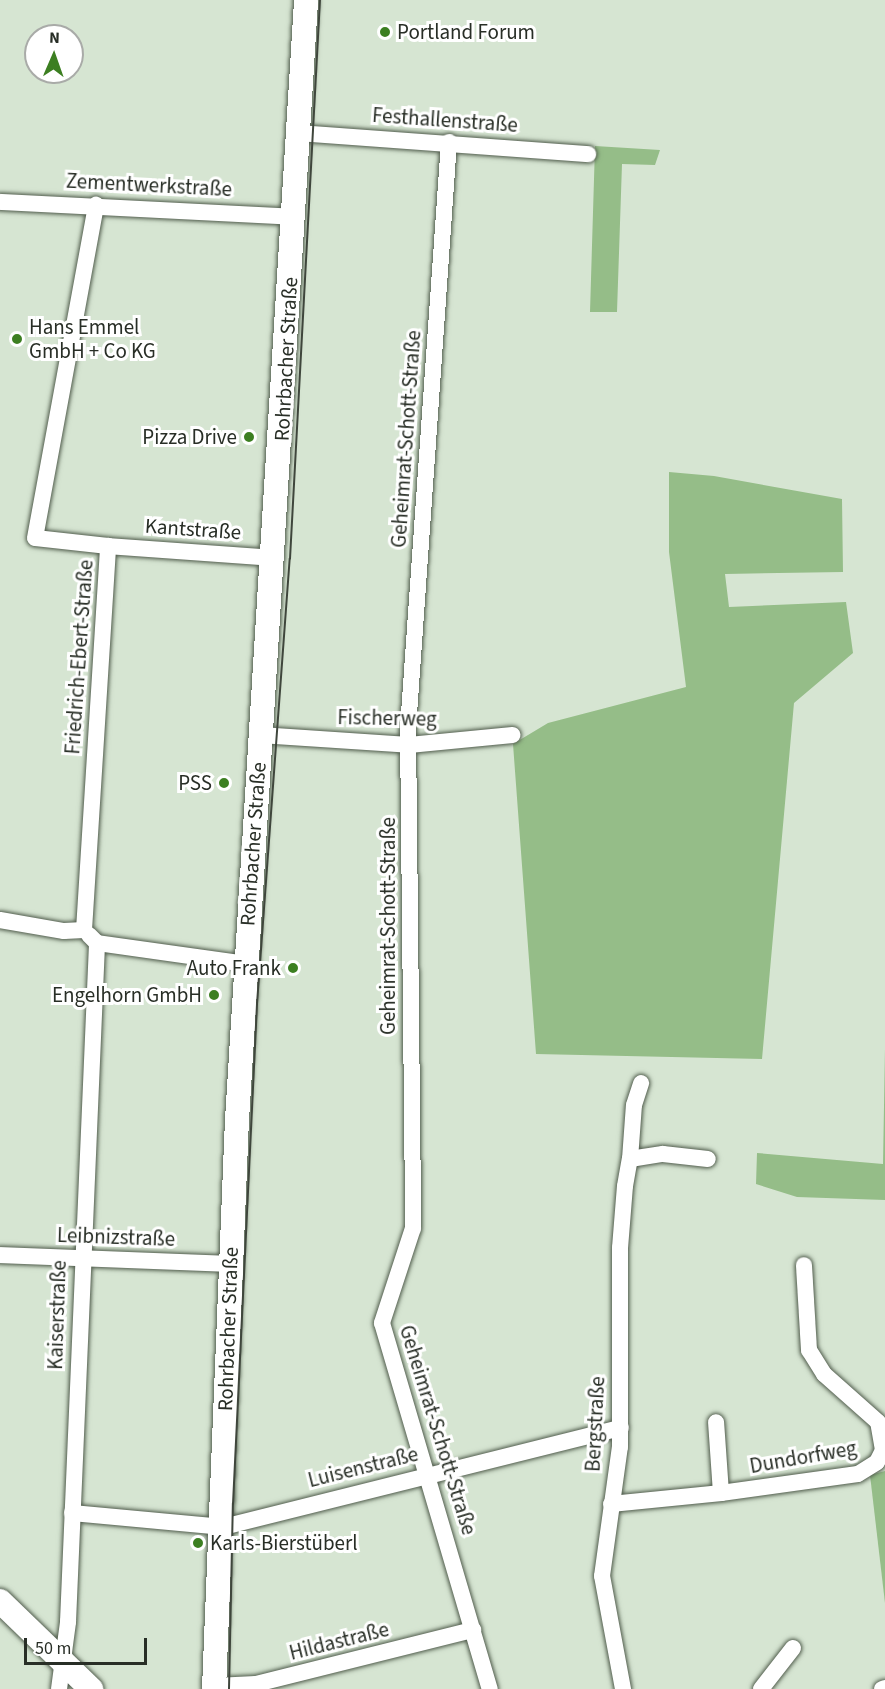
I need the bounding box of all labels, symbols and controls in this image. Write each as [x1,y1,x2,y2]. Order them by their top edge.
place label: Portland Forum [397,19,535,45]
north arrow [24,24,84,84]
marker: Portland Forum [378,25,392,39]
text: N [49,27,60,49]
street label: Festhallenstraße [371,102,519,138]
street label: Zementwerkstraße [65,168,233,202]
street label: Rohrbacher Straße [269,276,303,442]
place label: Hans Emmel GmbH + Co KG [29,314,156,364]
street label: Geheimrat-Schott-Straße [386,329,426,549]
marker: Hans Emmel GmbH + Co KG [10,332,24,346]
place label: Pizza Drive [142,424,237,450]
marker: Pizza Drive [242,430,256,444]
street label: Kantstraße [144,513,242,545]
street label: Friedrich-Ebert-Straße [60,559,98,755]
street label: Fischerweg [337,705,437,731]
street label: Rohrbacher Straße [235,761,271,927]
place label: PSS [178,770,212,796]
marker: PSS [217,776,231,790]
street label: Geheimrat-Schott-Straße [375,817,401,1035]
place label: Auto Frank [187,955,281,981]
marker: Auto Frank [286,961,300,975]
place label: Engelhorn GmbH [52,982,202,1008]
marker: Engelhorn GmbH [207,988,221,1002]
street label: Leibnizstraße [57,1222,175,1252]
street label: Rohrbacher Straße [213,1246,243,1412]
street label: Kaiserstraße [42,1260,72,1370]
street label: Geheimrat-Schott-Straße [394,1322,482,1538]
street label: Bergstraße [580,1376,610,1472]
street label: Dundorfweg [748,1435,858,1479]
street label: Luisenstraße [305,1441,421,1493]
place label: Karls-Bierstüberl [210,1530,358,1556]
marker: Karls-Bierstüberl [191,1536,205,1550]
street label: Hildastraße [287,1616,391,1666]
scale bar [27,1626,150,1664]
text: 50 m [35,1636,71,1661]

